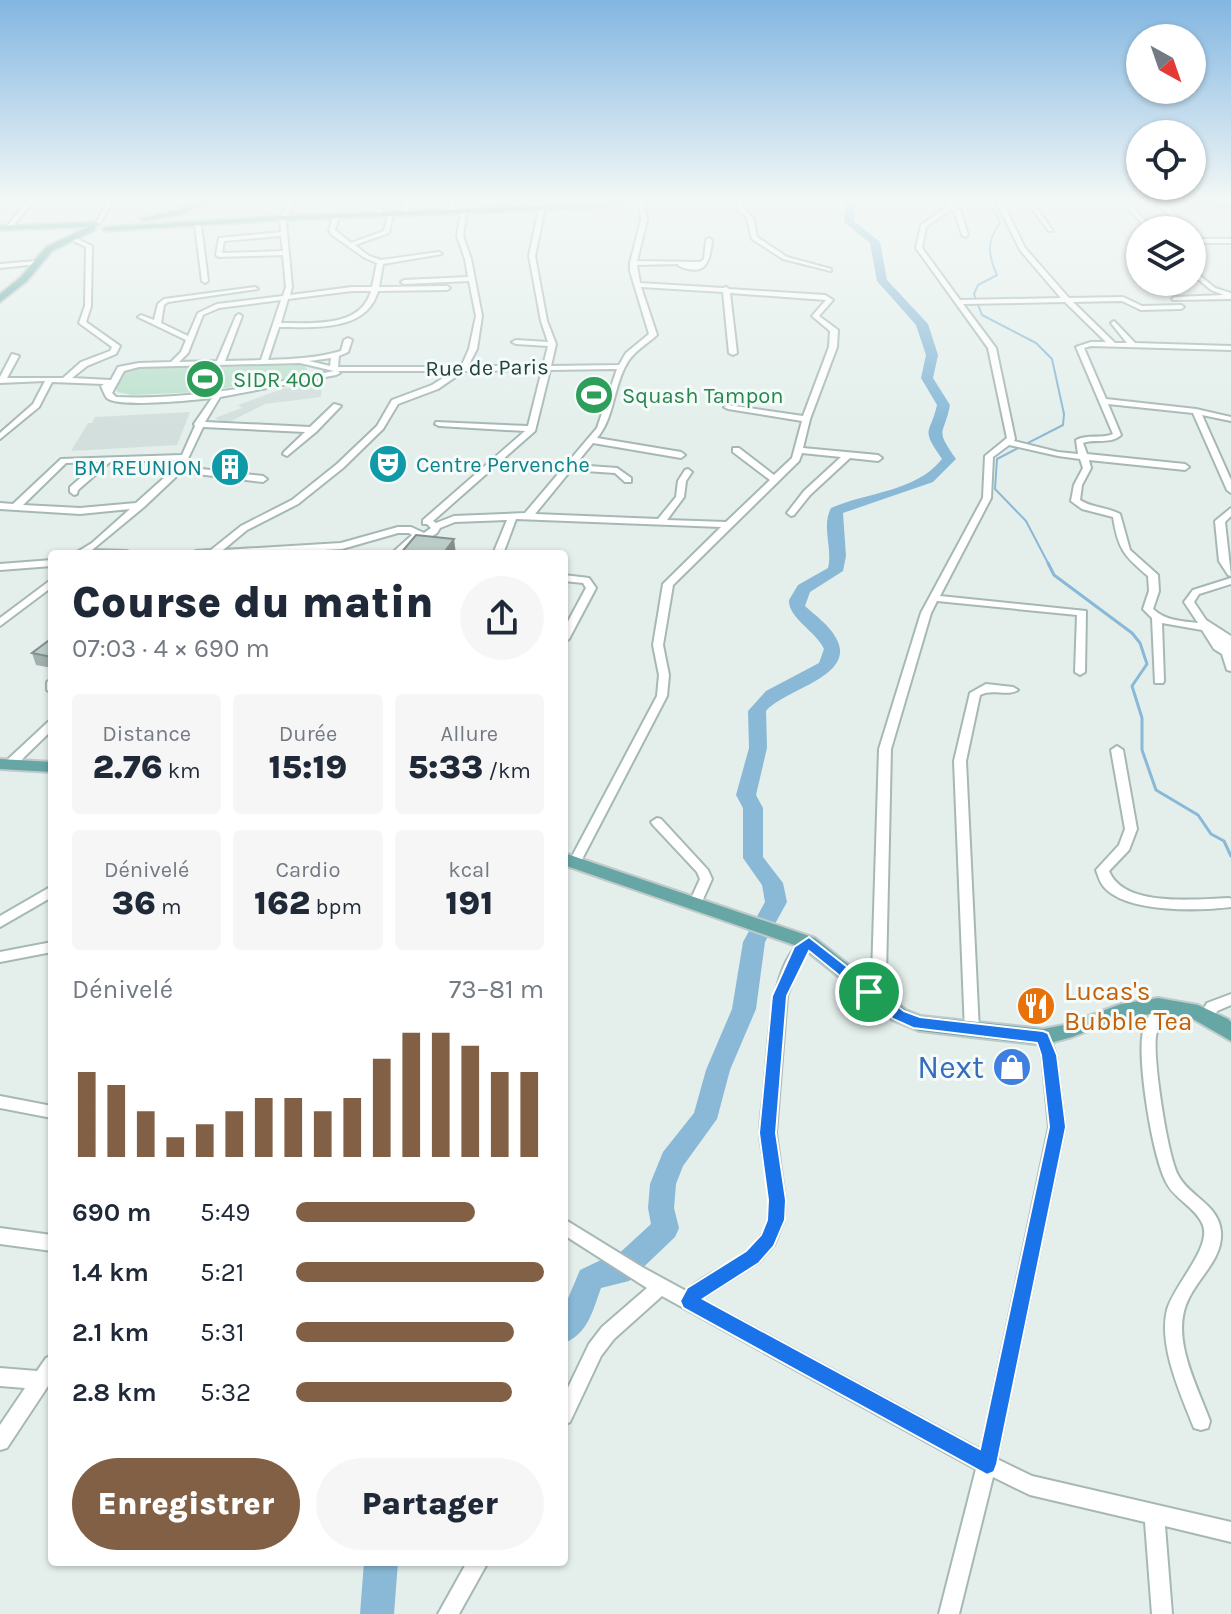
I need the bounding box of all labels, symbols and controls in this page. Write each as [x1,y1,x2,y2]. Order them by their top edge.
north arrow [1126,24,1206,104]
map controls [1126,24,1206,296]
button: locate [1126,120,1206,200]
button: layers [1126,216,1206,296]
street label: Rue de Paris [425,354,549,382]
sports icon: SIDR 400 [184,358,226,400]
place label: SIDR 400 [233,367,324,393]
sports icon: Squash Tampon [573,374,615,416]
place label: Squash Tampon [622,383,784,409]
theatre icon: Centre Pervenche [367,443,409,485]
building icon: BM REUNION [209,446,251,488]
place label: Centre Pervenche [416,452,590,478]
place label: BM REUNION [74,455,202,481]
button: share [460,576,544,660]
text: Course du matin [72,577,434,628]
text: 07:03 · 4 × 690 m [72,633,270,664]
text: Distance [102,721,191,747]
text: Durée [279,721,337,747]
text: Allure [441,721,498,747]
text: 2.76 [93,747,163,787]
text: 15:19 [269,747,347,787]
text: 5:33 [408,747,483,787]
text: km [163,758,201,784]
text: /km [483,758,531,784]
text: Dénivelé [104,857,189,883]
text: Cardio [275,857,341,883]
text: kcal [448,857,490,883]
text: 36 [112,883,156,923]
text: 162 [254,883,310,923]
text: 191 [445,883,493,923]
text: m [156,894,182,920]
text: bpm [310,894,362,920]
pin [835,958,903,1026]
icon: arrive [847,970,891,1014]
text: Dénivelé [72,974,173,1005]
text: 73–81 m [449,974,544,1005]
place label: Lucas's Bubble Tea [1064,976,1192,1037]
restaurant icon: Lucas's Bubble Tea [1015,985,1057,1027]
shop icon: Next [991,1046,1033,1088]
place label: Next [917,1049,984,1086]
text: 690 m [72,1197,151,1228]
text: 5:49 [200,1197,250,1228]
text: 1.4 km [72,1257,149,1288]
text: 5:21 [200,1257,244,1288]
text: 2.1 km [72,1317,149,1348]
text: 5:31 [200,1317,245,1348]
text: 2.8 km [72,1377,157,1408]
text: 5:32 [200,1377,251,1408]
button: Enregistrer [72,1458,300,1550]
button: Partager [316,1458,544,1550]

